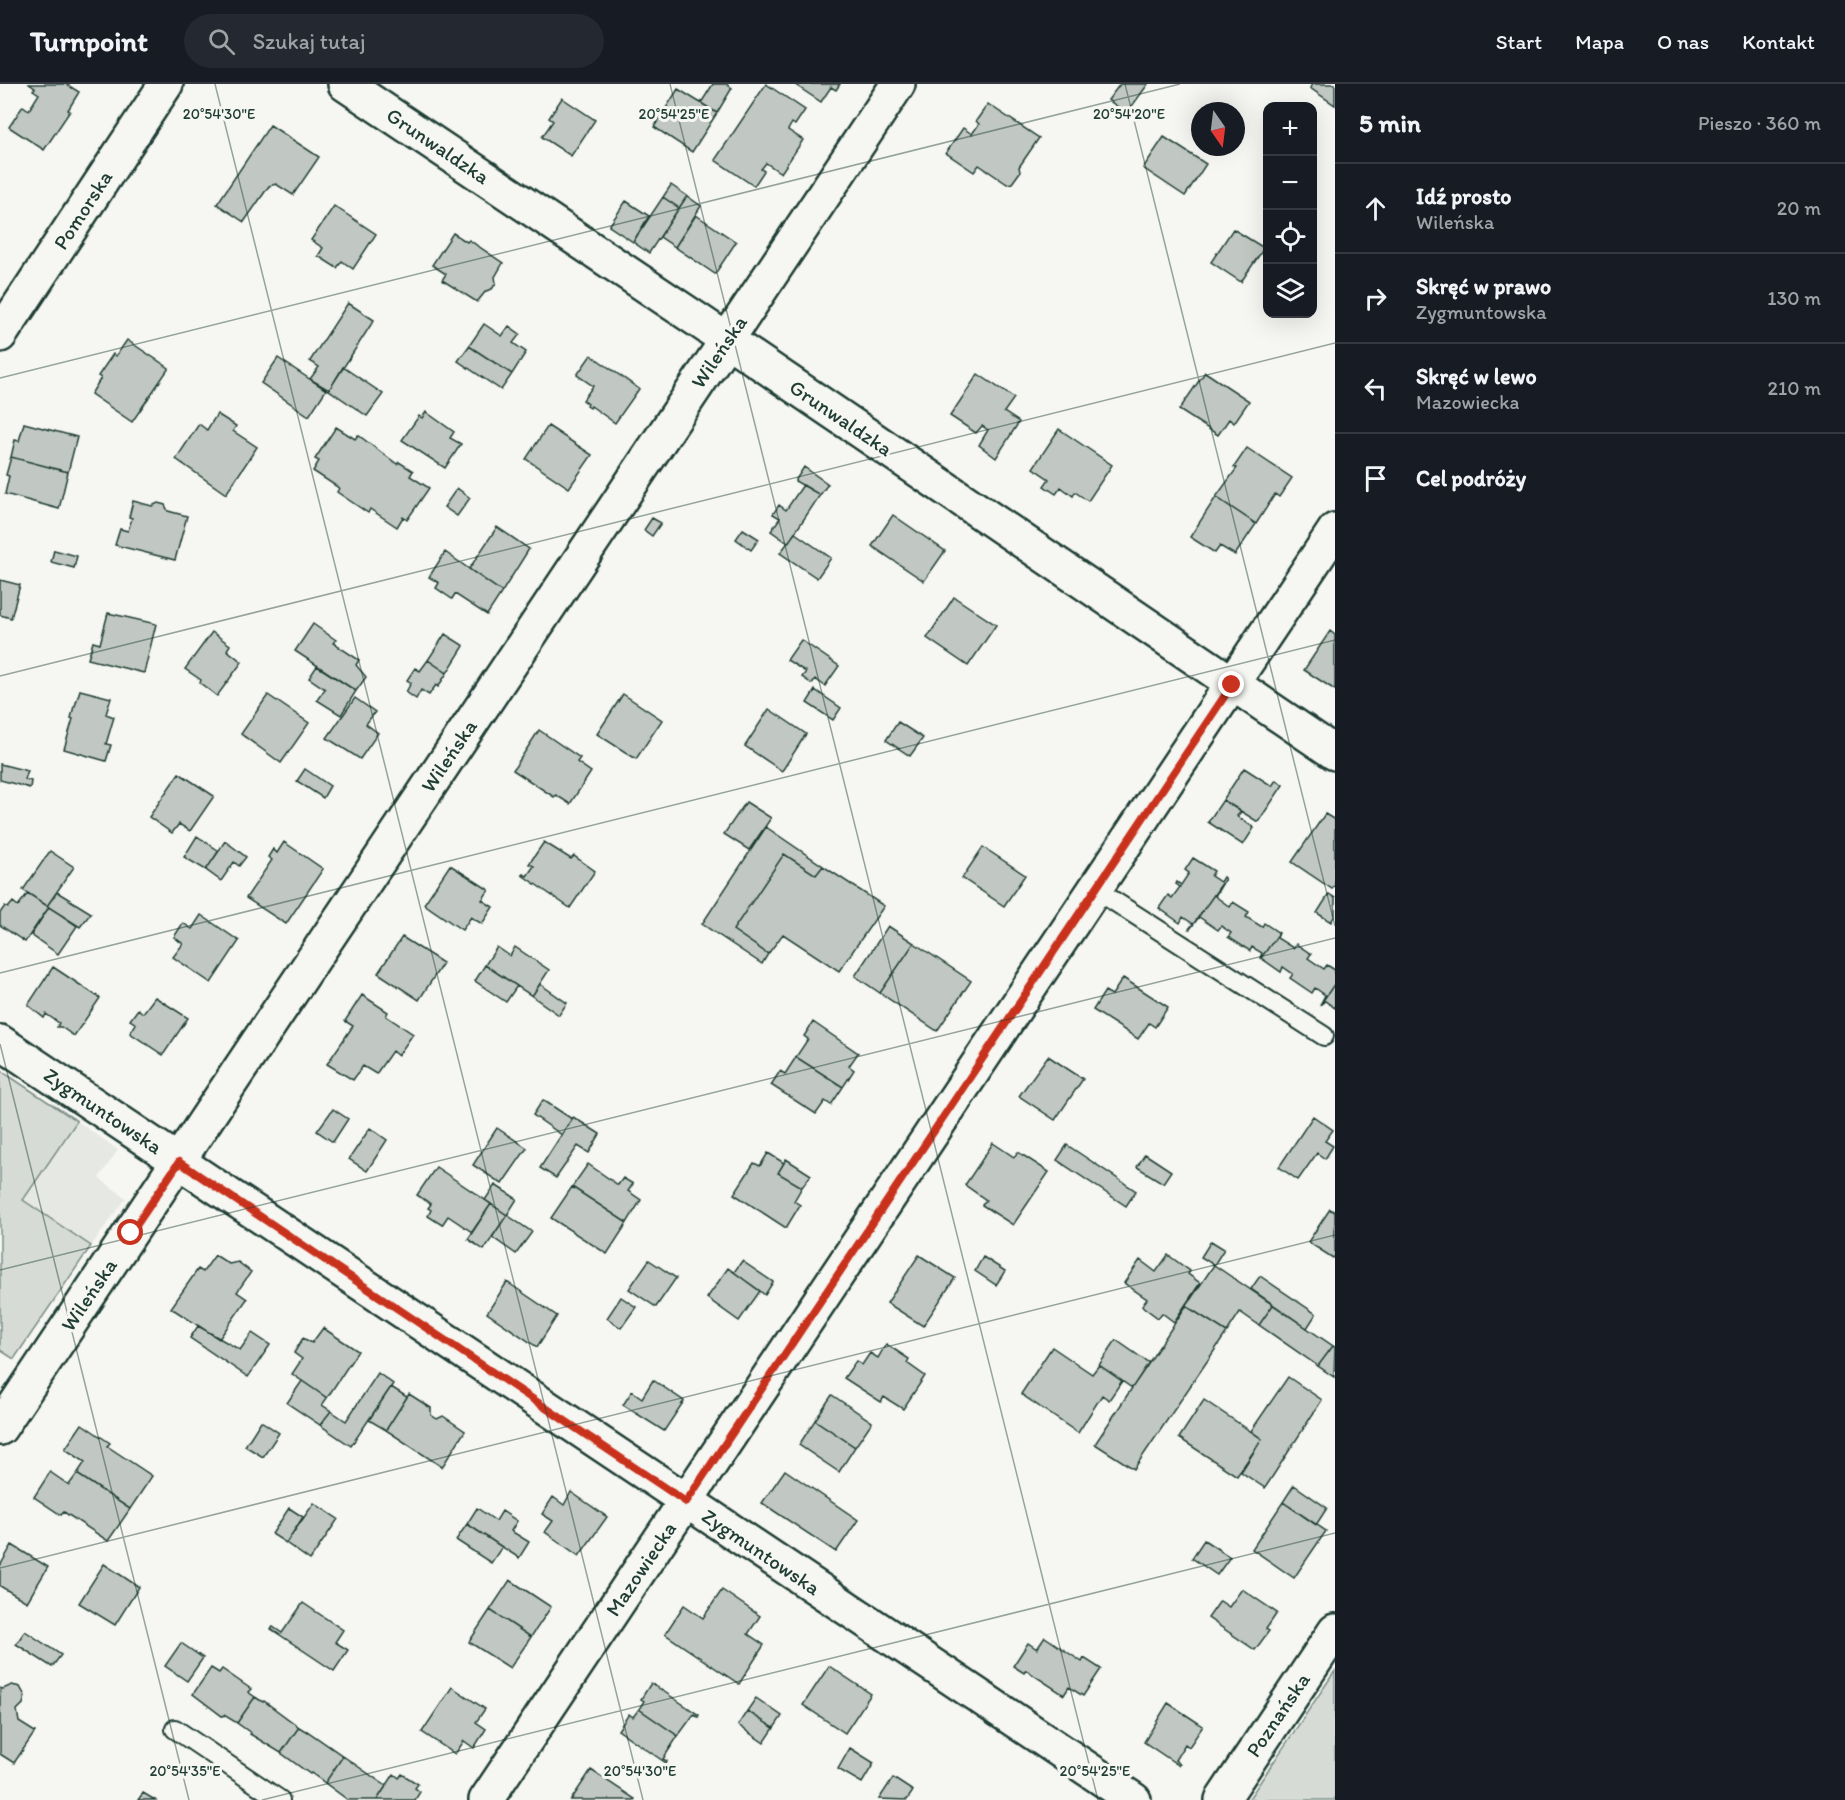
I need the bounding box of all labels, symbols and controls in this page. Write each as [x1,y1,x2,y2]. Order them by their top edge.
search box [184,14,604,68]
text: Turnpoint [30,24,148,58]
icon: search [205,25,238,58]
text: Szukaj tutaj [253,28,365,55]
text: Start [1496,29,1542,54]
text: Mapa [1575,29,1624,54]
text: O nas [1657,29,1709,54]
text: Kontakt [1742,29,1815,54]
street label: Grunwaldzka [382,102,495,189]
north arrow [1191,102,1245,156]
map controls [1263,102,1317,318]
button: + [1263,102,1317,156]
text: 20°54'30"E [183,105,255,123]
text: 20°54'25"E [639,105,709,123]
text: 20°54'20"E [1093,105,1165,123]
text: 5 min [1359,107,1421,139]
text: Pieszo · 360 m [1698,111,1821,135]
button: − [1263,156,1317,210]
street label: Pomorska [48,165,118,254]
text: Idź prosto [1416,183,1512,210]
icon: ahead [1359,192,1392,225]
text: 20 m [1777,196,1821,220]
button: locate [1263,210,1317,264]
text: Wileńska [1416,210,1494,234]
button: layers [1263,264,1317,318]
text: Skręć w prawo [1416,273,1551,300]
icon: right [1359,282,1392,315]
text: 130 m [1767,286,1821,310]
text: Zygmuntowska [1416,300,1547,324]
street label: Wileńska [685,311,752,393]
text: Skręć w lewo [1416,363,1537,390]
icon: left [1359,372,1392,405]
street label: Grunwaldzka [785,374,898,461]
text: 210 m [1768,376,1821,400]
text: Mazowiecka [1416,390,1519,414]
icon: arrive [1359,462,1392,495]
text: Cel podróży [1416,465,1526,492]
route end [1218,671,1244,697]
street label: Wileńska [415,715,482,797]
street label: Zygmuntowska [39,1062,167,1159]
route start [117,1219,143,1245]
street label: Wileńska [55,1254,122,1336]
street label: Zygmuntowska [697,1503,825,1600]
street label: Mazowiecka [600,1517,681,1621]
street label: Poznańska [1240,1668,1315,1762]
text: 20°54'35"E [149,1762,221,1780]
text: 20°54'30"E [604,1762,676,1780]
text: 20°54'25"E [1060,1762,1130,1780]

